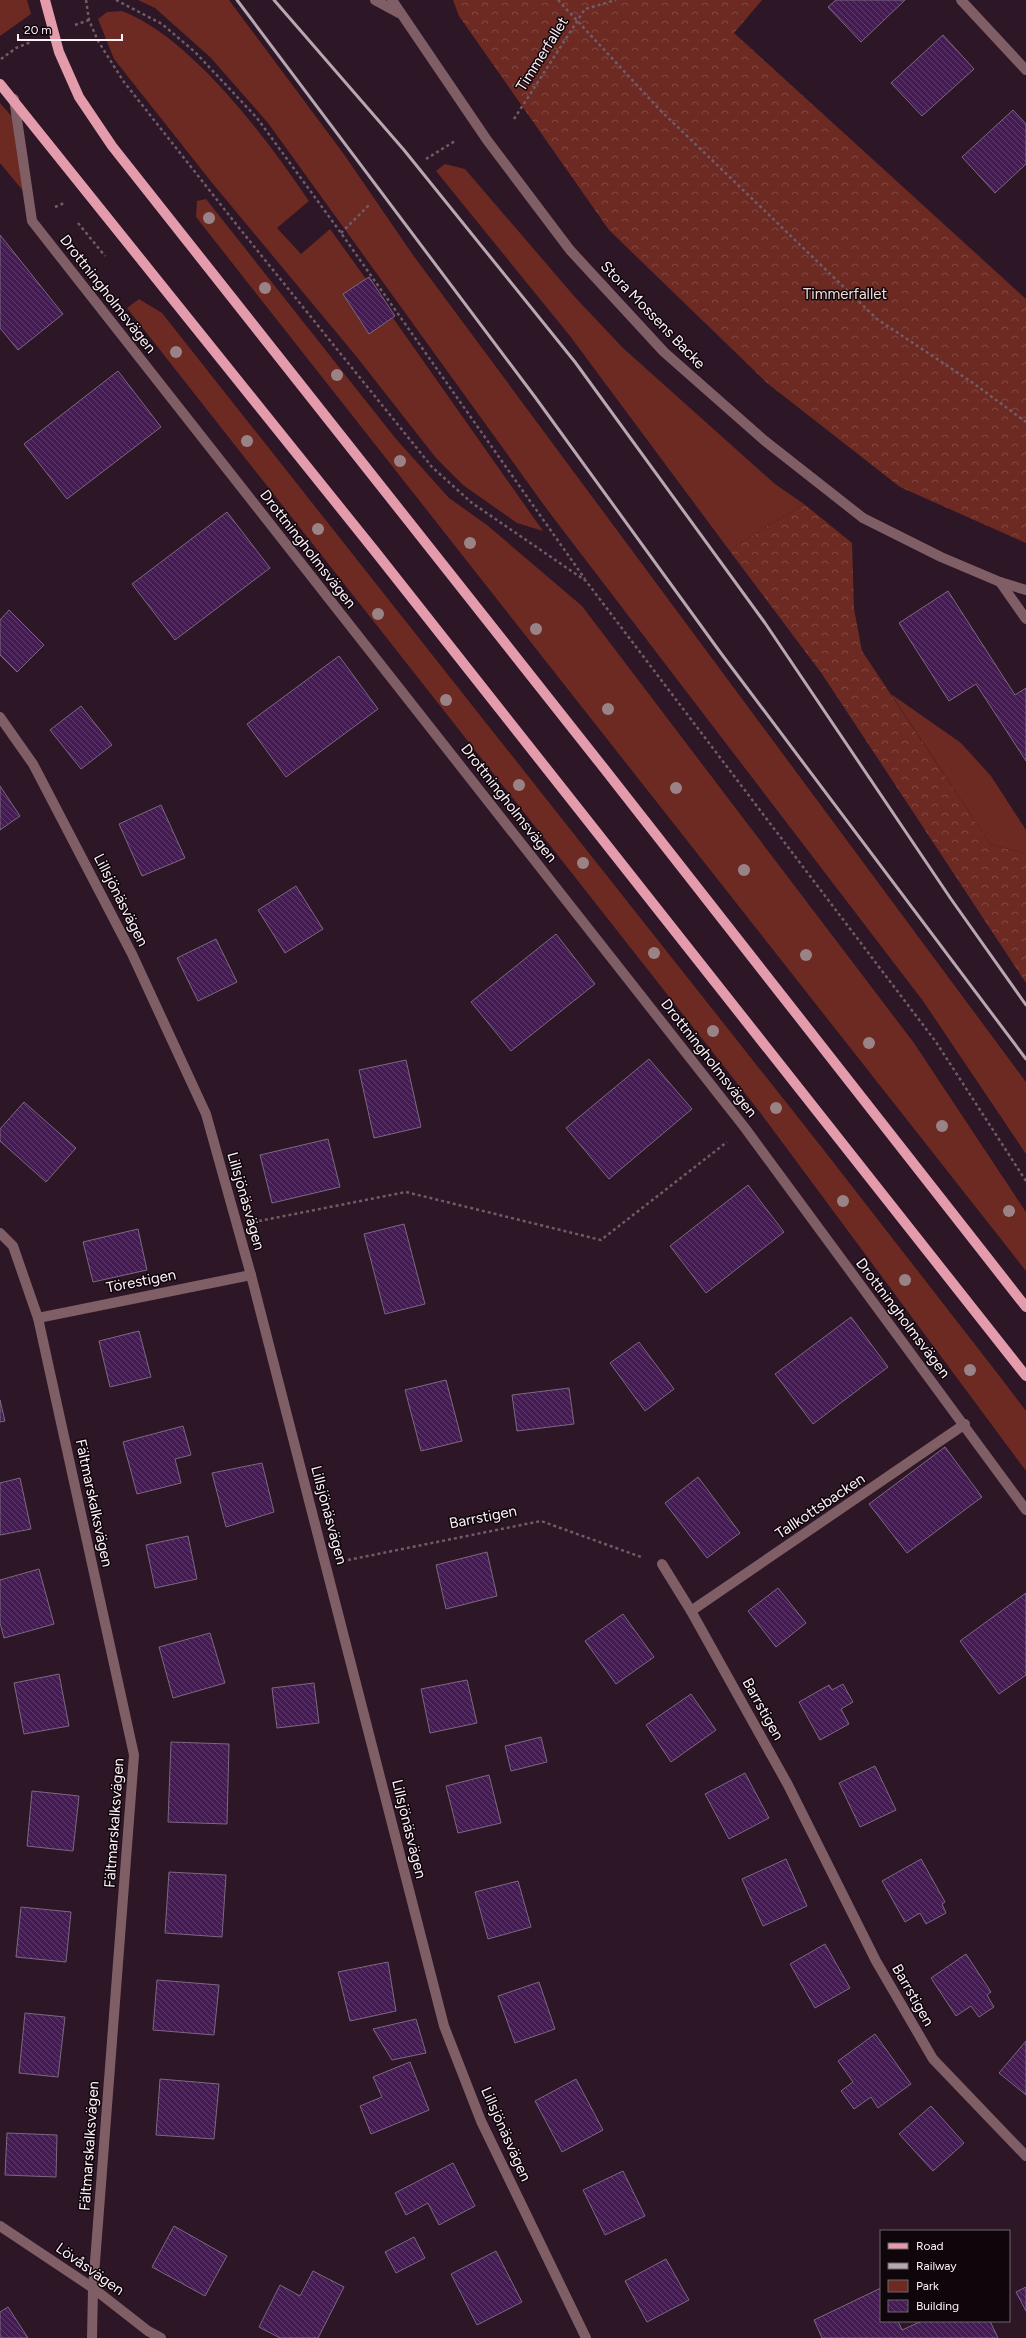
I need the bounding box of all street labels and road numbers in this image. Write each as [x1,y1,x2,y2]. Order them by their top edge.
street label: Timmerfallet [512,13,572,94]
street label: Drottningholmsvägen [56,231,160,357]
street label: Stora Mossens Backe [597,257,709,373]
street label: Drottningholmsvägen [256,486,360,612]
street label: Drottningholmsvägen [457,740,561,866]
street label: Lillsjönäsvägen [90,851,152,949]
street label: Drottningholmsvägen [657,995,761,1121]
street label: Lillsjönäsvägen [223,1150,269,1252]
street label: Drottningholmsvägen [852,1255,954,1381]
street label: Törestigen [105,1265,177,1297]
street label: Fältmarskalksvägen [72,1437,116,1569]
street label: Lillsjönäsvägen [307,1464,351,1566]
street label: Tallkottsbacken [772,1469,868,1543]
street label: Barrstigen [448,1502,518,1532]
street label: Barrstigen [739,1675,787,1743]
street label: Fältmarskalksvägen [100,1757,128,1889]
street label: Lillsjönäsvägen [388,1778,430,1880]
street label: Barrstigen [888,1961,938,2029]
street label: Fältmarskalksvägen [75,2080,103,2212]
street label: Lillsjönäsvägen [477,2084,535,2184]
street label: Lövåsvägen [52,2239,128,2299]

